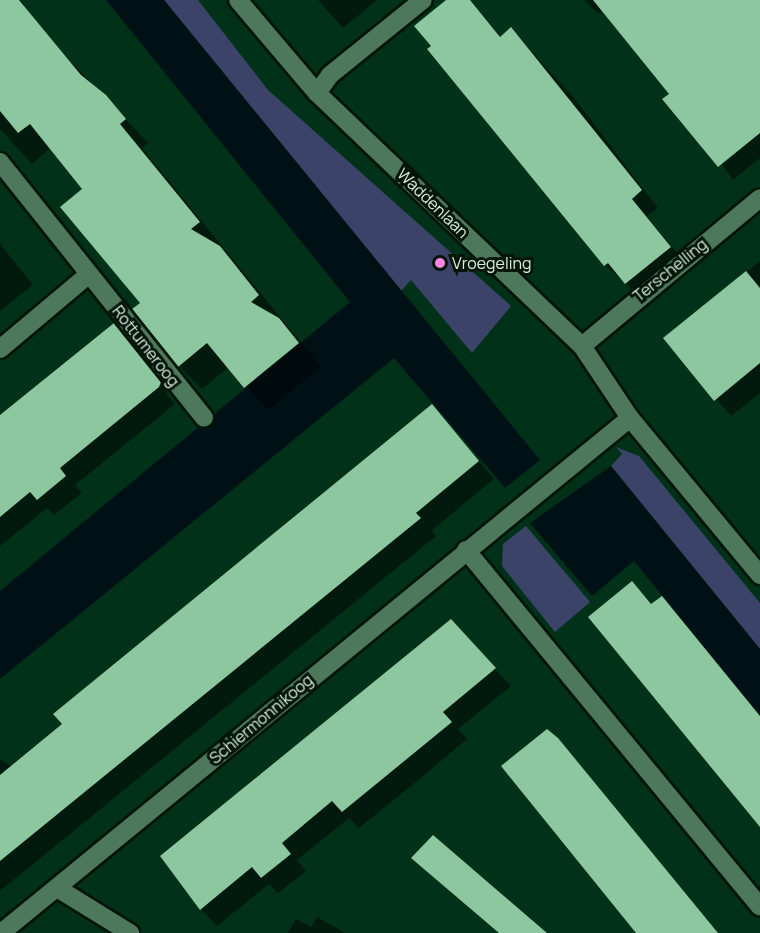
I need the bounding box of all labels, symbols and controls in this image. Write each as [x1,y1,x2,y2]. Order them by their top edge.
street label: Waddenlaan [393,164,473,242]
street label: Terschelling [629,234,711,306]
place label: Vroegeling [452,253,531,273]
marker: Vroegeling [433,256,447,270]
street label: Rottumeroog [108,302,184,390]
street label: Schiermonnikoog [205,670,317,768]

